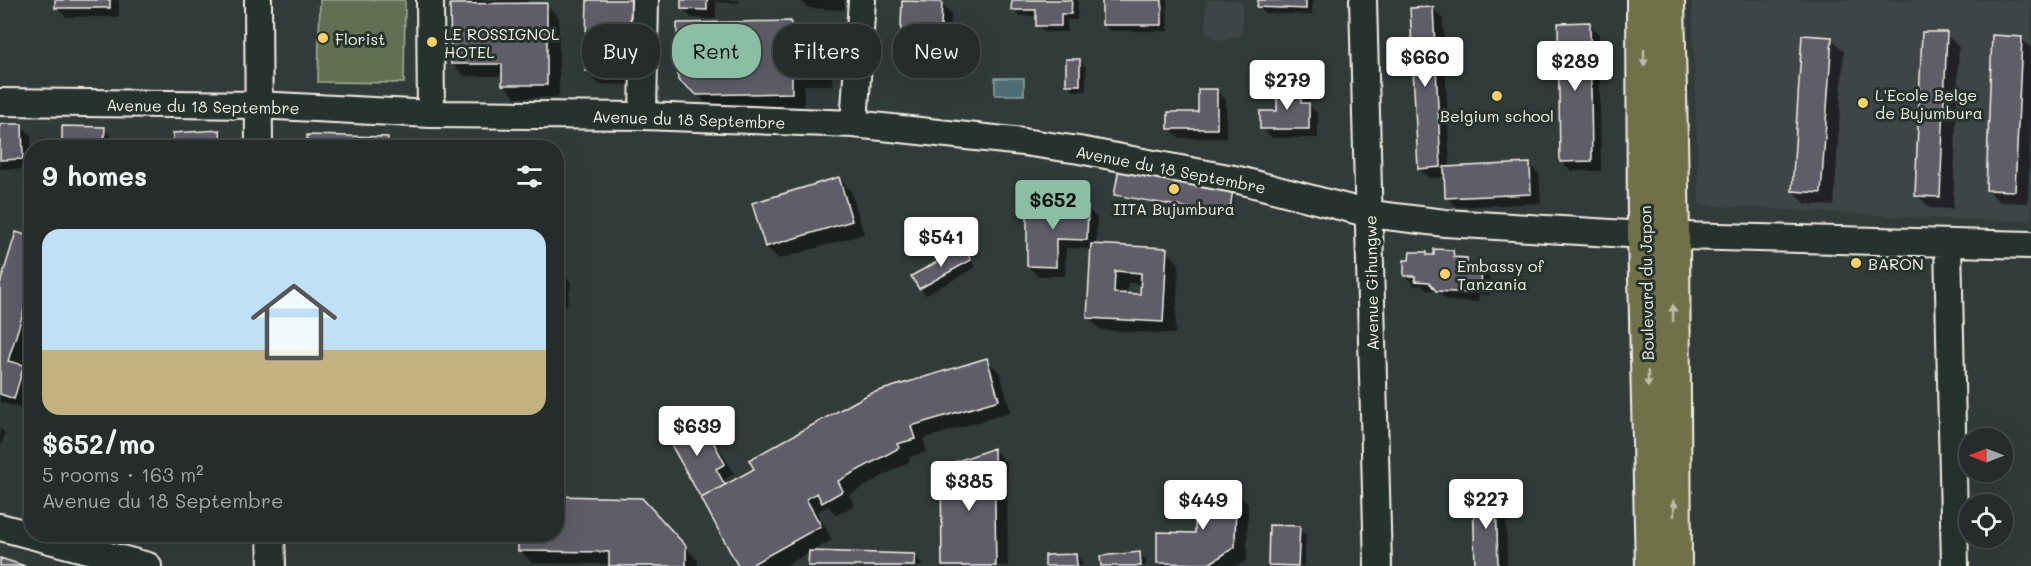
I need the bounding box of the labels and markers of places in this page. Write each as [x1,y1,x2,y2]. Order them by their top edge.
place label: LE ROSSIGNOL HOTEL [444,23,560,62]
place label: Florist [335,28,385,49]
marker: Florist [316,31,330,45]
marker: LE ROSSIGNOL HOTEL [425,35,439,49]
pin: $660 [1389,37,1461,88]
pin: $289 [1539,41,1611,92]
pin: $279 [1251,60,1323,111]
place label: L'Ecole Belge de Bujumbura [1875,84,1983,123]
marker: Belgium school [1490,89,1504,103]
marker: L'Ecole Belge de Bujumbura [1856,96,1870,110]
place label: Belgium school [1440,105,1554,126]
pin: $652 [1017,180,1089,231]
marker: IITA Bujumbura [1167,182,1181,196]
place label: IITA Bujumbura [1113,198,1235,219]
pin: $541 [905,217,977,268]
place label: BARON [1868,253,1924,274]
place label: Embassy of Tanzania [1457,255,1545,294]
marker: BARON [1849,256,1863,270]
marker: Embassy of Tanzania [1438,267,1452,281]
pin: $639 [661,406,733,457]
pin: $385 [933,461,1005,512]
pin: $227 [1450,479,1522,530]
pin: $449 [1167,480,1239,531]

